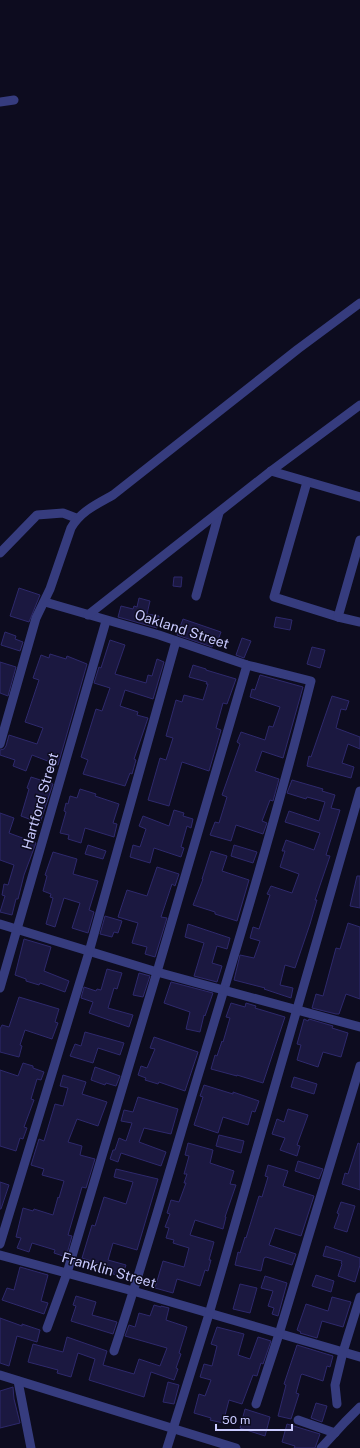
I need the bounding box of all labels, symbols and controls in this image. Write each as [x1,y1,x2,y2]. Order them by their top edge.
street label: Oakland Street [133,606,231,652]
street label: Hartford Street [19,751,61,851]
street label: Franklin Street [60,1249,158,1291]
scale bar [216,1406,292,1432]
text: 50 m [222,1413,250,1427]

